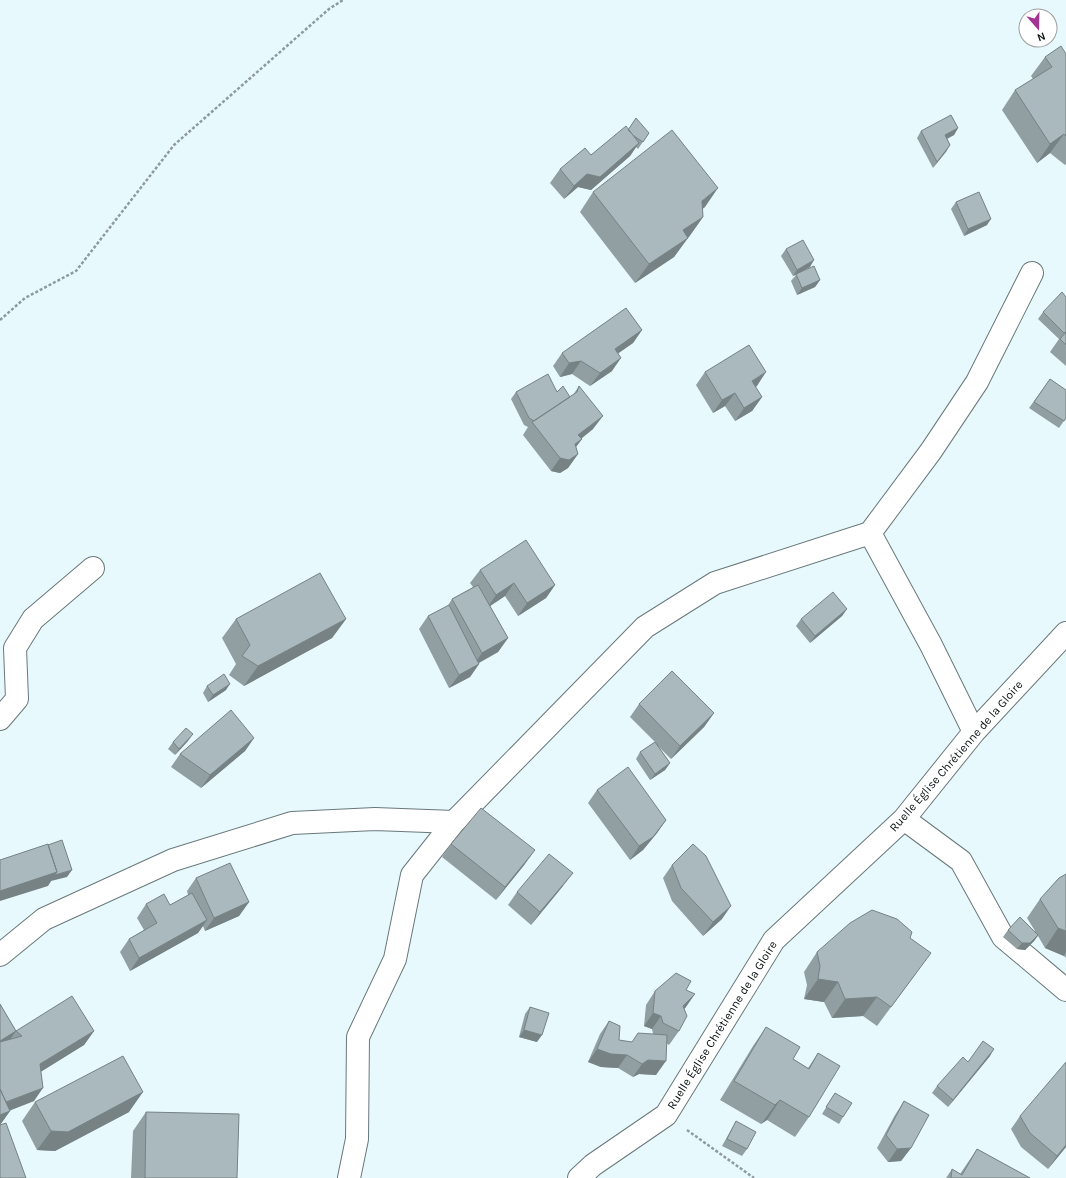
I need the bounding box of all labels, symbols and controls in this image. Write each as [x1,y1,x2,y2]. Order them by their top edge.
north arrow [1018,8,1058,48]
text: N [1035,29,1047,44]
street label: Ruelle Église Chrétienne de la Gloire [886,677,1026,834]
street label: Ruelle Église Chrétienne de la Gloire [663,938,780,1112]

